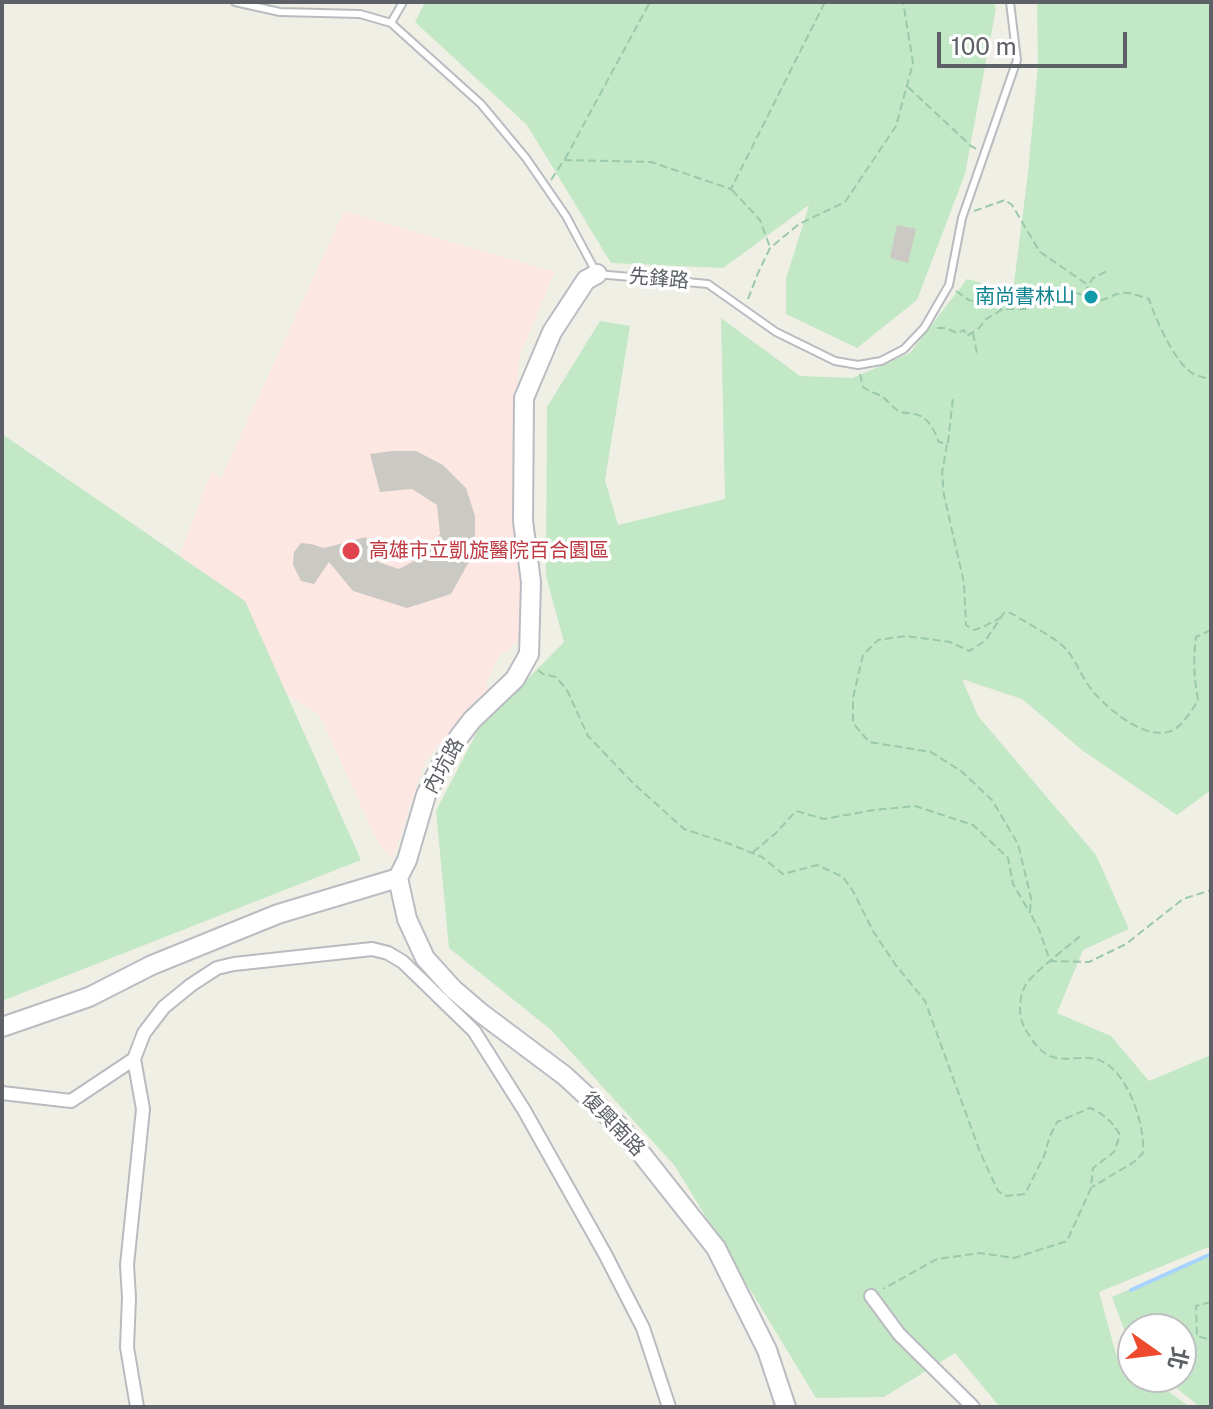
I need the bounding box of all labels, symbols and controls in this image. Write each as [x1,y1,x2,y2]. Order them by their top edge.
scale bar [941,16,1131,66]
text: 100 m [951,32,1017,60]
street label: 先鋒路 [628,264,690,294]
place label: 南尚書林山 [975,285,1075,309]
marker: 南尚書林山 [1082,288,1100,306]
place label: 高雄市立凱旋醫院百合園區 [369,539,609,563]
marker: 高雄市立凱旋醫院百合園區 [340,540,362,562]
street label: 內坑路 [419,734,469,798]
street label: 復興南路 [577,1087,649,1161]
north arrow [1117,1313,1197,1393]
text: 北 [1163,1344,1194,1372]

